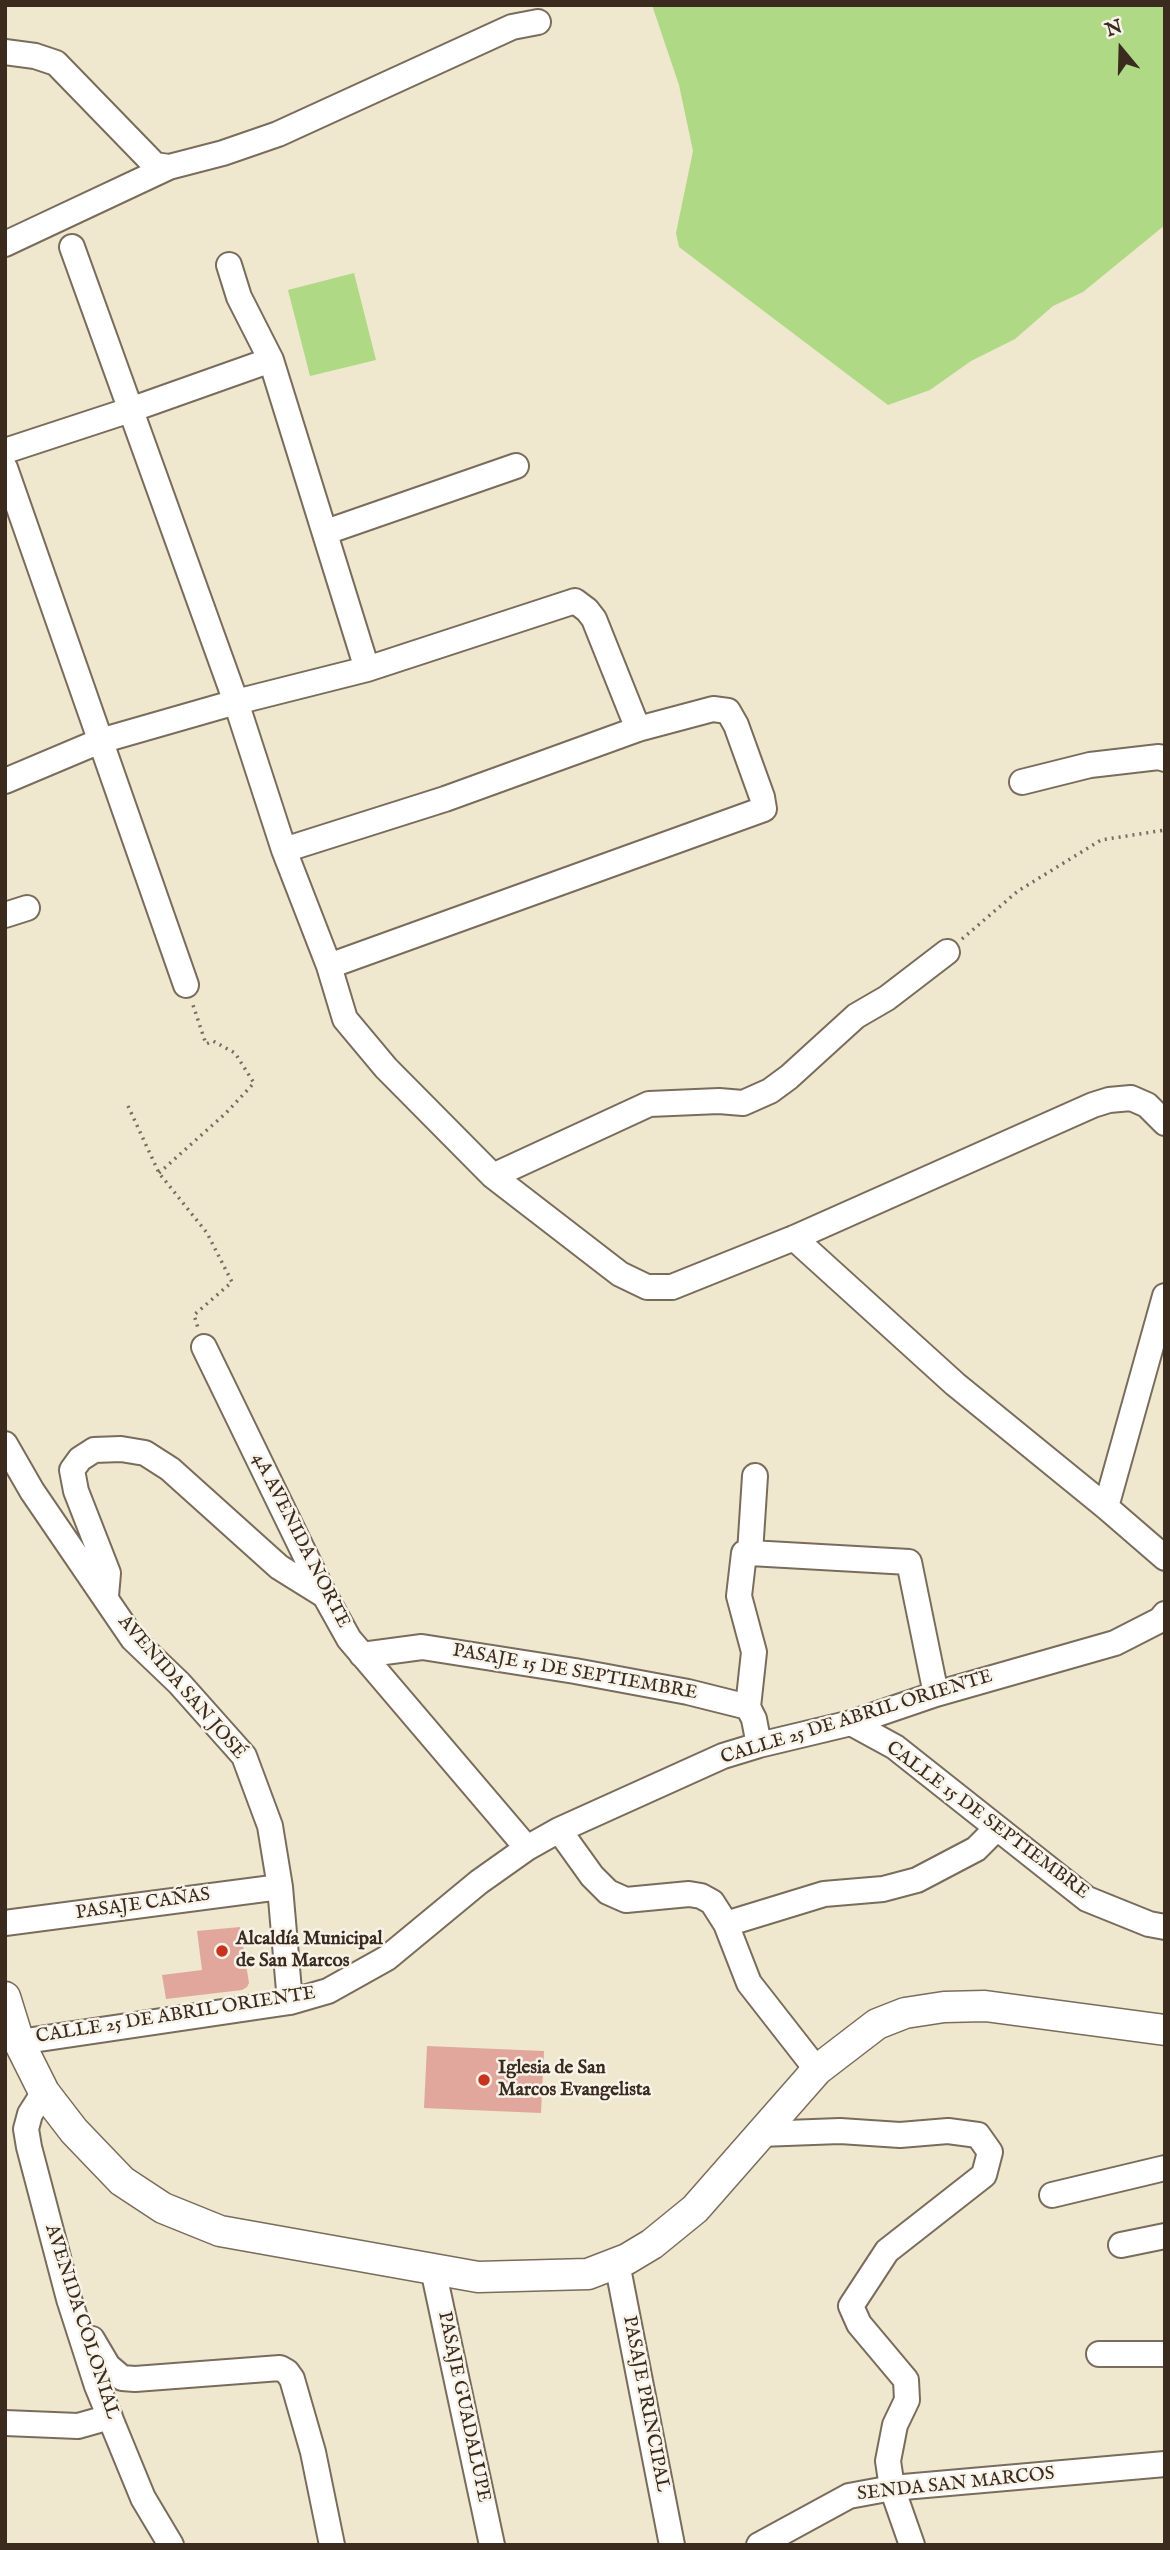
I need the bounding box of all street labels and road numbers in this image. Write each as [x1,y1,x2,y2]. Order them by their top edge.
street label: 4A AVENIDA NORTE [246,1450,354,1632]
street label: AVENIDA SAN JOSÉ [112,1611,250,1765]
street label: PASAJE 15 DE SEPTIEMBRE [451,1640,699,1706]
street label: CALLE 25 DE ABRIL ORIENTE [718,1666,996,1770]
street label: CALLE 15 DE SEPTIEMBRE [881,1737,1093,1905]
street label: PASAJE CAÑAS [74,1884,212,1926]
street label: CALLE 25 DE ABRIL ORIENTE [34,1983,318,2049]
street label: AVENIDA COLONIAL [39,2222,123,2422]
street label: PASAJE GUADALUPE [432,2309,494,2505]
street label: PASAJE PRINCIPAL [617,2314,673,2494]
street label: SENDA SAN MARCOS [856,2463,1056,2507]

